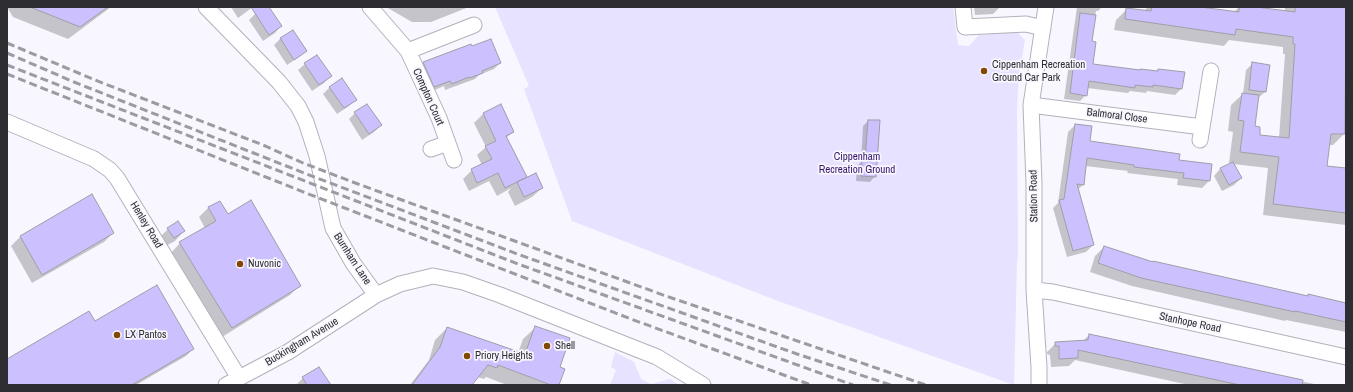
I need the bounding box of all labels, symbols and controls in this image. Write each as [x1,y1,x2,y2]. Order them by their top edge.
place label: Cippenham Recreation Ground Car Park [992,58,1085,84]
street label: Compton Court [410,66,446,128]
marker: Cippenham Recreation Ground Car Park [979,66,989,76]
street label: Balmoral Close [1086,106,1148,126]
park label: Cippenham Recreation Ground [819,150,895,176]
street label: Station Road [1027,170,1041,222]
street label: Henley Road [127,199,165,251]
street label: Burnham Lane [330,231,374,287]
place label: Nuvonic [248,257,281,271]
marker: Nuvonic [235,259,245,269]
street label: Stanhope Road [1158,310,1222,336]
street label: Buckingham Avenue [263,315,341,369]
place label: LX Pantos [125,328,167,342]
marker: LX Pantos [112,330,122,340]
place label: Shell [555,339,575,353]
marker: Shell [542,341,552,351]
place label: Priory Heights [475,349,533,363]
marker: Priory Heights [462,351,472,361]

